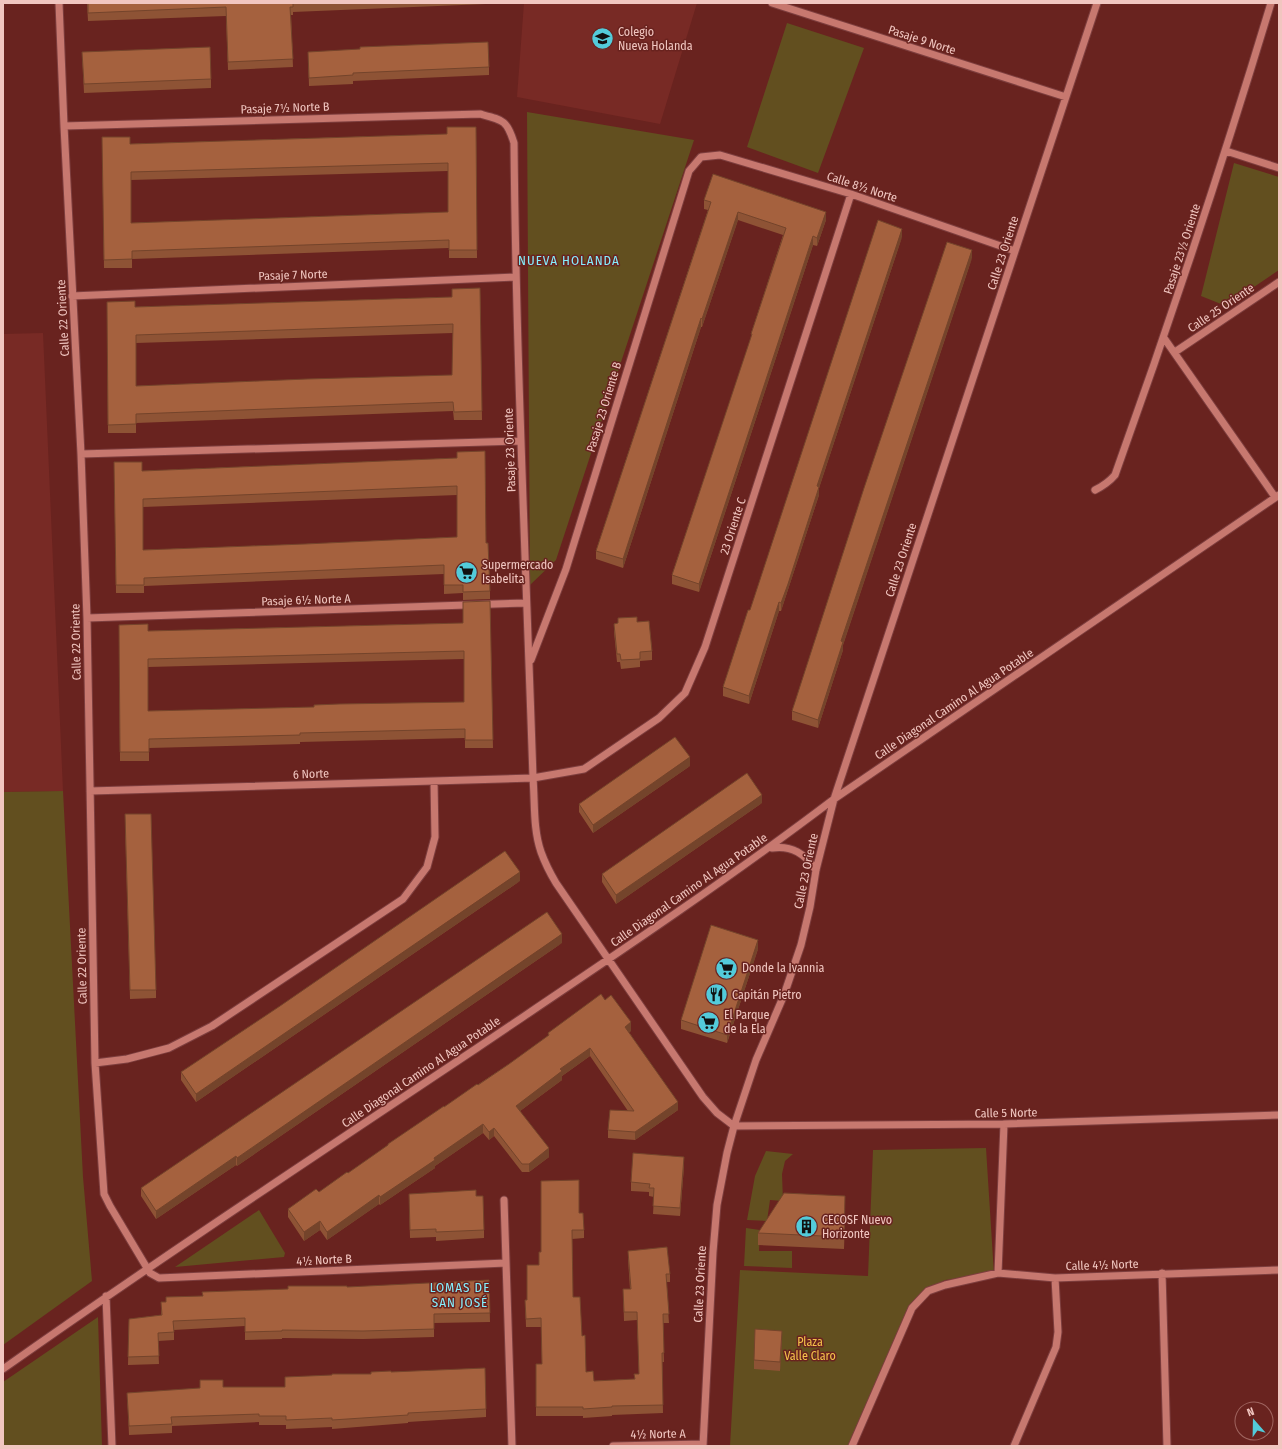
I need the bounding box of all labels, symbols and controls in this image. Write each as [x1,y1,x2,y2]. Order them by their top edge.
street label: Pasaje 9 Norte [886,23,958,58]
place label: Colegio Nueva Holanda [618,25,693,53]
school or university icon: Colegio Nueva Holanda [590,26,616,52]
street label: Pasaje 7½ Norte B [240,99,330,117]
street label: Calle 8½ Norte [825,169,899,205]
street label: Pasaje 23½ Oriente [1161,202,1203,296]
street label: Calle 23 Oriente [984,214,1022,292]
district label: NUEVA HOLANDA [518,253,620,268]
street label: Pasaje 7 Norte [258,267,328,283]
street label: Calle 22 Oriente [54,279,72,357]
street label: Calle 25 Oriente [1185,281,1257,335]
street label: Pasaje 23 Oriente B [584,360,625,454]
street label: Pasaje 23 Oriente [502,408,518,492]
street label: 23 Oriente C [717,496,749,556]
street label: Calle 23 Oriente [882,521,920,599]
place label: Supermercado Isabelita [482,558,553,586]
supermarket icon: Supermercado Isabelita [453,559,479,585]
street label: Pasaje 6½ Norte A [261,591,352,609]
street label: Calle 22 Oriente [68,603,84,681]
street label: Calle Diagonal Camino Al Agua Potable [872,645,1036,762]
street label: 6 Norte [293,766,329,782]
street label: Calle Diagonal Camino Al Agua Potable [608,830,770,950]
street label: Calle 23 Oriente [791,832,821,910]
street label: Calle 22 Oriente [74,927,90,1005]
supermarket icon: Donde la Ivannia [713,955,739,981]
place label: Donde la Ivannia [742,961,824,975]
restaurant icon: Capitán Pietro [704,982,730,1008]
place label: Capitán Pietro [732,988,801,1002]
place label: El Parque de la Ela [724,1008,770,1036]
supermarket icon: El Parque de la Ela [695,1009,721,1035]
street label: Calle Diagonal Camino Al Agua Potable [339,1013,503,1130]
street label: Calle 5 Norte [975,1105,1037,1121]
place label: CECOSF Nuevo Horizonte [822,1213,892,1241]
building icon: CECOSF Nuevo Horizonte [794,1214,820,1240]
street label: Calle 23 Oriente [691,1245,709,1323]
street label: 4½ Norte B [296,1252,353,1268]
street label: Calle 4½ Norte [1065,1257,1139,1273]
district label: LOMAS DE SAN JOSÉ [430,1280,490,1310]
park label: Plaza Valle Claro [784,1335,836,1363]
north arrow [1234,1401,1274,1441]
text: N [1245,1405,1256,1419]
street label: 4½ Norte A [630,1427,686,1441]

